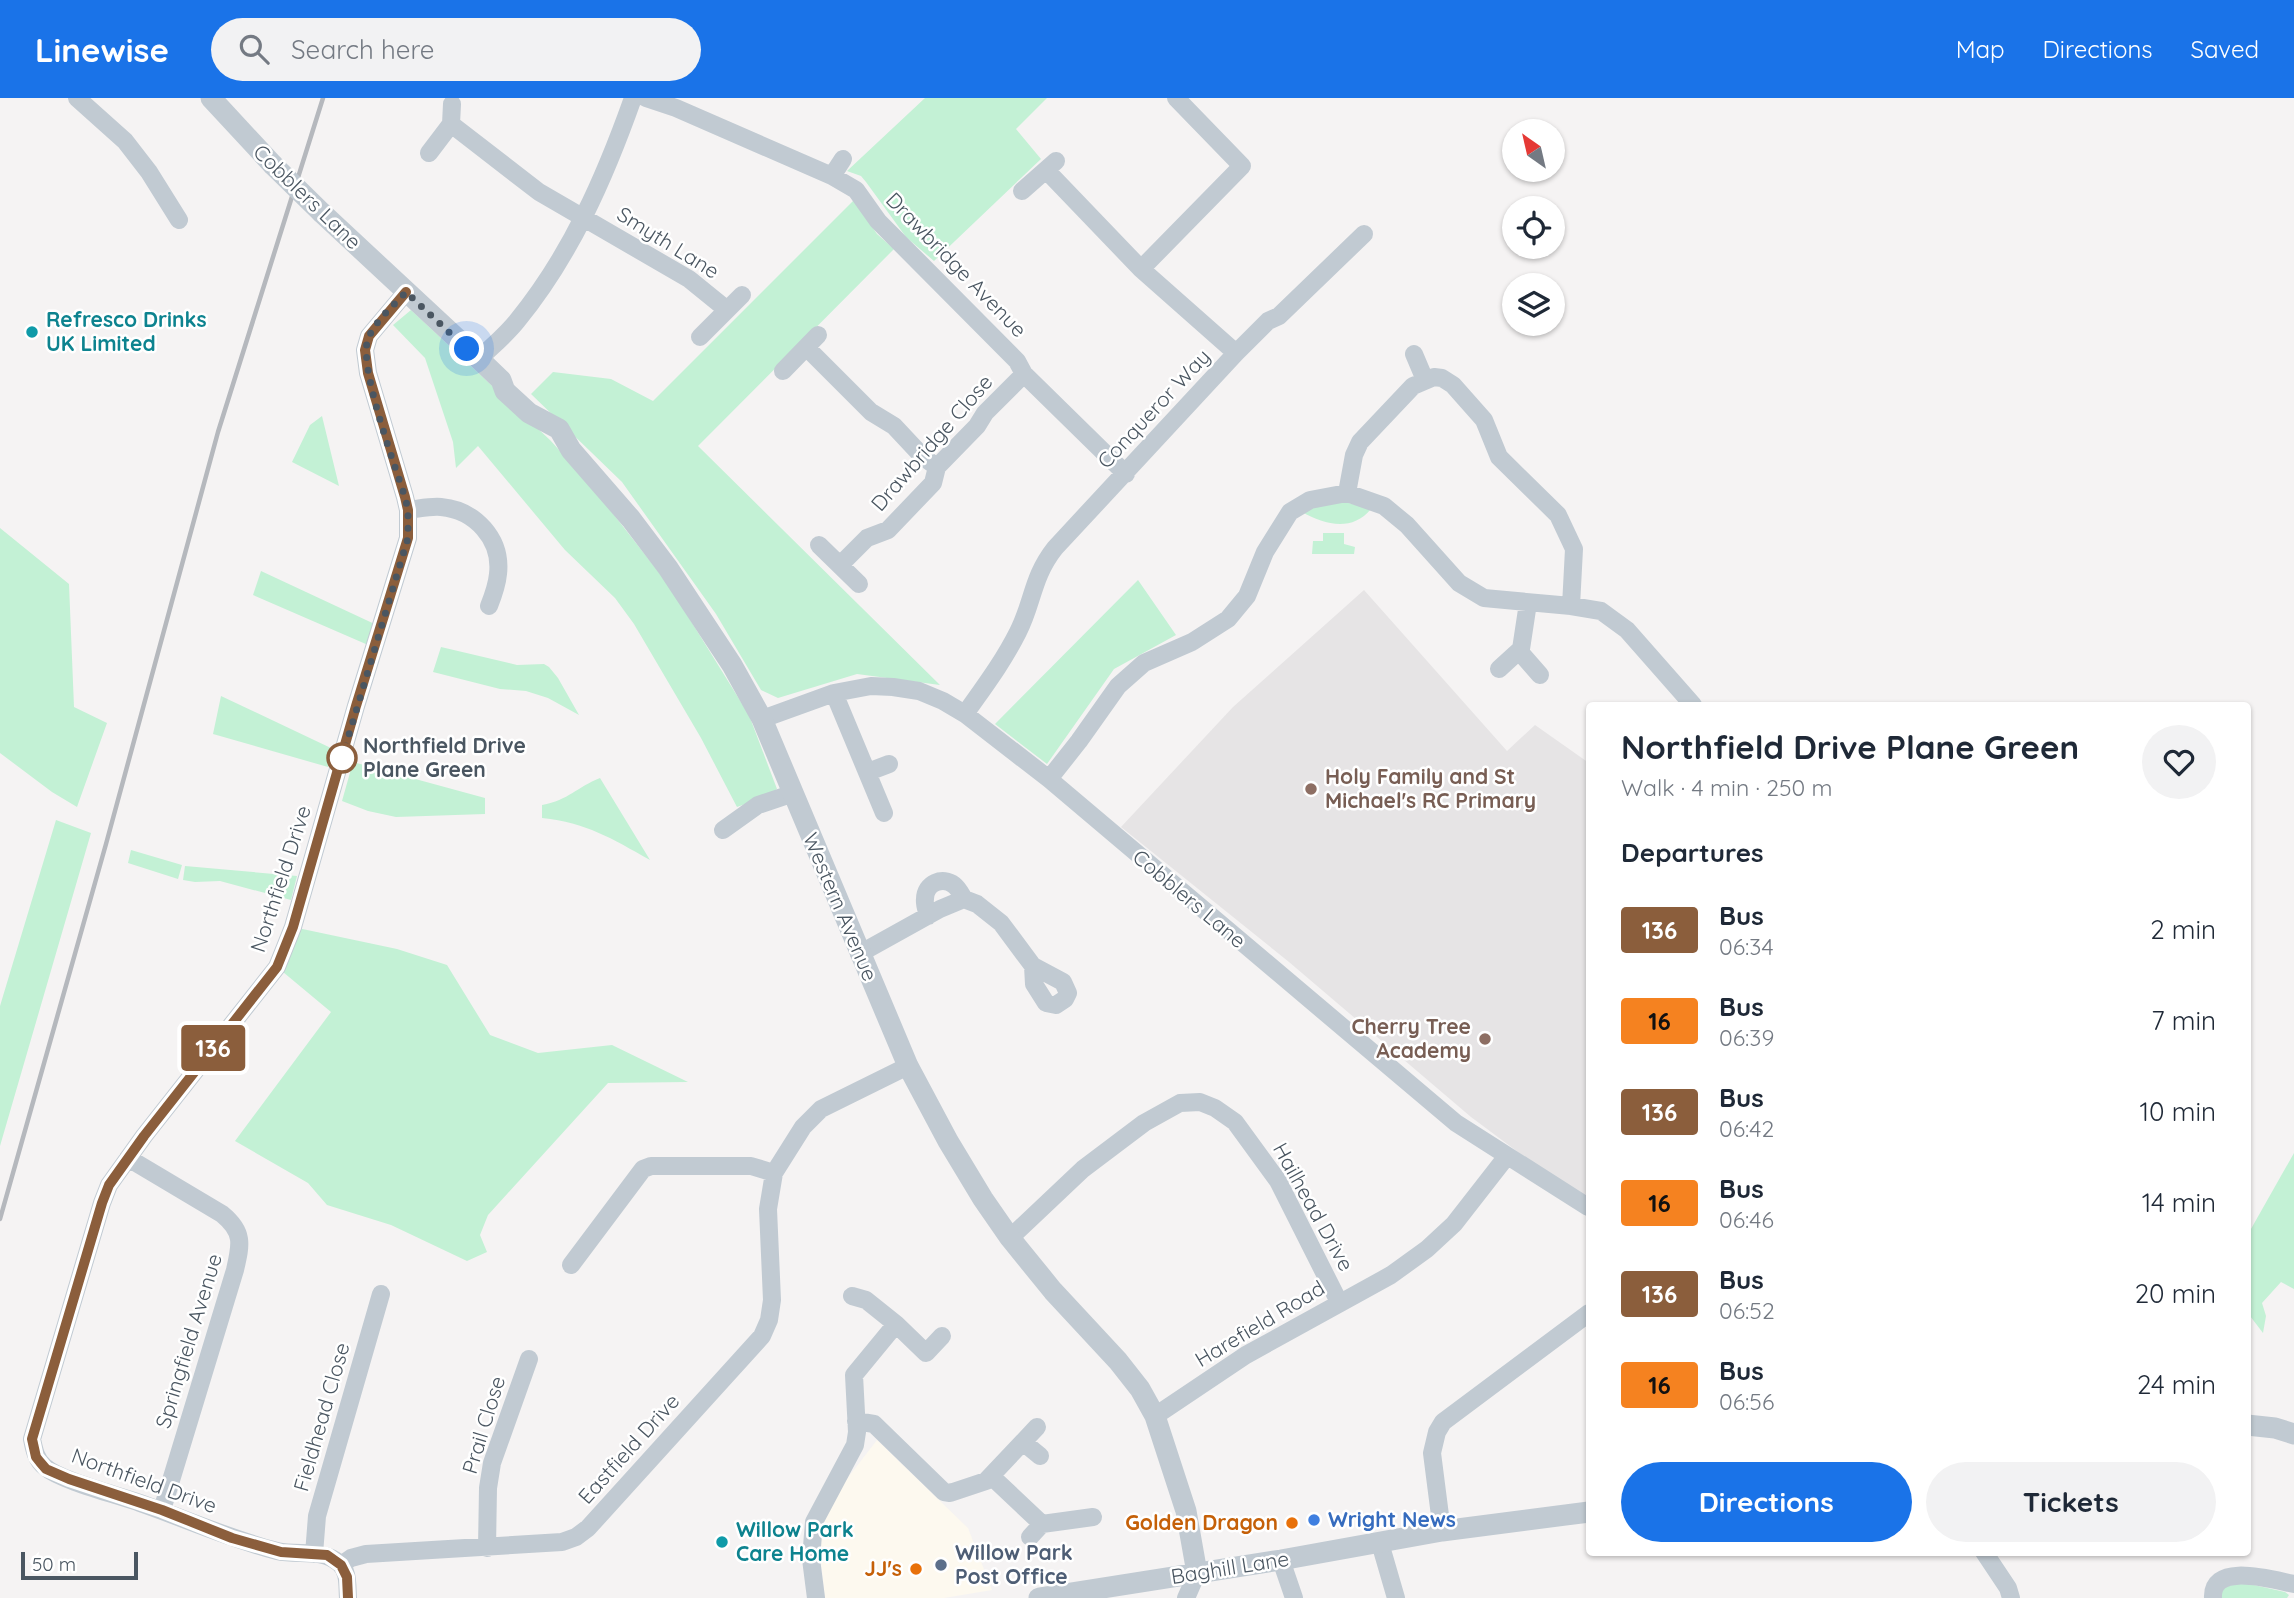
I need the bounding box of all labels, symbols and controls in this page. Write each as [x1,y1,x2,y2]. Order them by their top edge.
search box [211,18,701,81]
text: Linewise [35,29,169,70]
icon: search [235,30,273,68]
text: Search here [291,33,435,66]
text: Map [1956,34,2005,64]
text: Directions [2043,34,2153,64]
text: Saved [2191,34,2259,64]
north arrow [1502,119,1564,182]
map controls [1502,119,1565,336]
street label: Cobblers Lane [248,138,367,254]
street label: Drawbridge Avenue [881,186,1033,342]
button: locate [1502,196,1565,259]
street label: Smyth Lane [613,201,724,284]
button: layers [1502,273,1565,336]
place label: Refresco Drinks UK Limited [46,306,207,356]
marker: Refresco Drinks UK Limited [24,324,40,340]
your location [449,331,484,366]
street label: Conqueror Way [1091,343,1215,473]
street label: Drawbridge Close [865,369,998,516]
button: heart [2142,725,2216,799]
text: Northfield Drive Plane Green [1621,726,2079,767]
place label: Northfield Drive Plane Green [363,732,526,782]
marker: Northfield Drive Plane Green [327,743,357,773]
place label: Holy Family and St Michael's RC Primary [1325,763,1536,813]
text: Walk · 4 min · 250 m [1621,773,1832,802]
marker: Holy Family and St Michael's RC Primary [1303,781,1319,797]
street label: Northfield Drive [244,802,316,955]
street label: Western Avenue [798,829,884,985]
text: Departures [1621,836,1764,869]
street label: Cobblers Lane [1128,843,1252,953]
text: Bus [1719,899,1764,932]
text: 2 min [2150,913,2216,946]
text: 136 [1642,915,1677,945]
text: 06:34 [1719,932,1774,961]
text: Bus [1719,990,1764,1023]
text: 7 min [2151,1004,2216,1037]
text: 16 [1648,1006,1671,1036]
place label: Cherry Tree Academy [1351,1013,1471,1063]
text: 06:39 [1719,1023,1774,1052]
line badge: 136 [173,1025,253,1071]
marker: Cherry Tree Academy [1477,1031,1493,1047]
text: 136 [195,1033,231,1063]
text: Bus [1719,1081,1764,1114]
text: 10 min [2140,1095,2216,1128]
text: 136 [1642,1097,1677,1127]
text: 06:42 [1719,1114,1774,1143]
street label: Hailhead Drive [1268,1138,1360,1275]
text: Bus [1719,1172,1764,1205]
text: 14 min [2142,1186,2216,1219]
text: 16 [1648,1188,1671,1218]
text: 06:46 [1719,1205,1774,1234]
street label: Springfield Avenue [149,1250,227,1431]
text: Bus [1719,1263,1764,1296]
street label: Harefield Road [1190,1274,1329,1372]
text: 20 min [2135,1277,2216,1310]
text: 136 [1642,1279,1677,1309]
text: 06:52 [1719,1296,1775,1325]
street label: Fieldhead Close [287,1339,355,1494]
text: Bus [1719,1354,1764,1387]
text: 24 min [2137,1368,2216,1401]
text: 16 [1648,1370,1671,1400]
street label: Prail Close [456,1373,510,1477]
text: 06:56 [1719,1387,1774,1416]
street label: Eastfield Drive [572,1388,684,1509]
street label: Northfield Drive [68,1442,221,1518]
button: Directions [1621,1462,1912,1542]
button: Tickets [1926,1462,2216,1542]
place label: Wright News [1328,1506,1456,1532]
place label: Golden Dragon [1125,1509,1278,1535]
marker: Wright News [1306,1512,1322,1528]
marker: Golden Dragon [1284,1515,1300,1531]
place label: Willow Park Care Home [736,1516,854,1566]
marker: Willow Park Care Home [714,1534,730,1550]
place label: Willow Park Post Office [955,1539,1073,1589]
street label: Baghill Lane [1169,1545,1291,1589]
scale bar [21,1549,138,1581]
text: 50 m [32,1552,76,1576]
place label: JJ's [864,1555,902,1581]
marker: Willow Park Post Office [933,1557,949,1573]
marker: JJ's [908,1561,924,1577]

